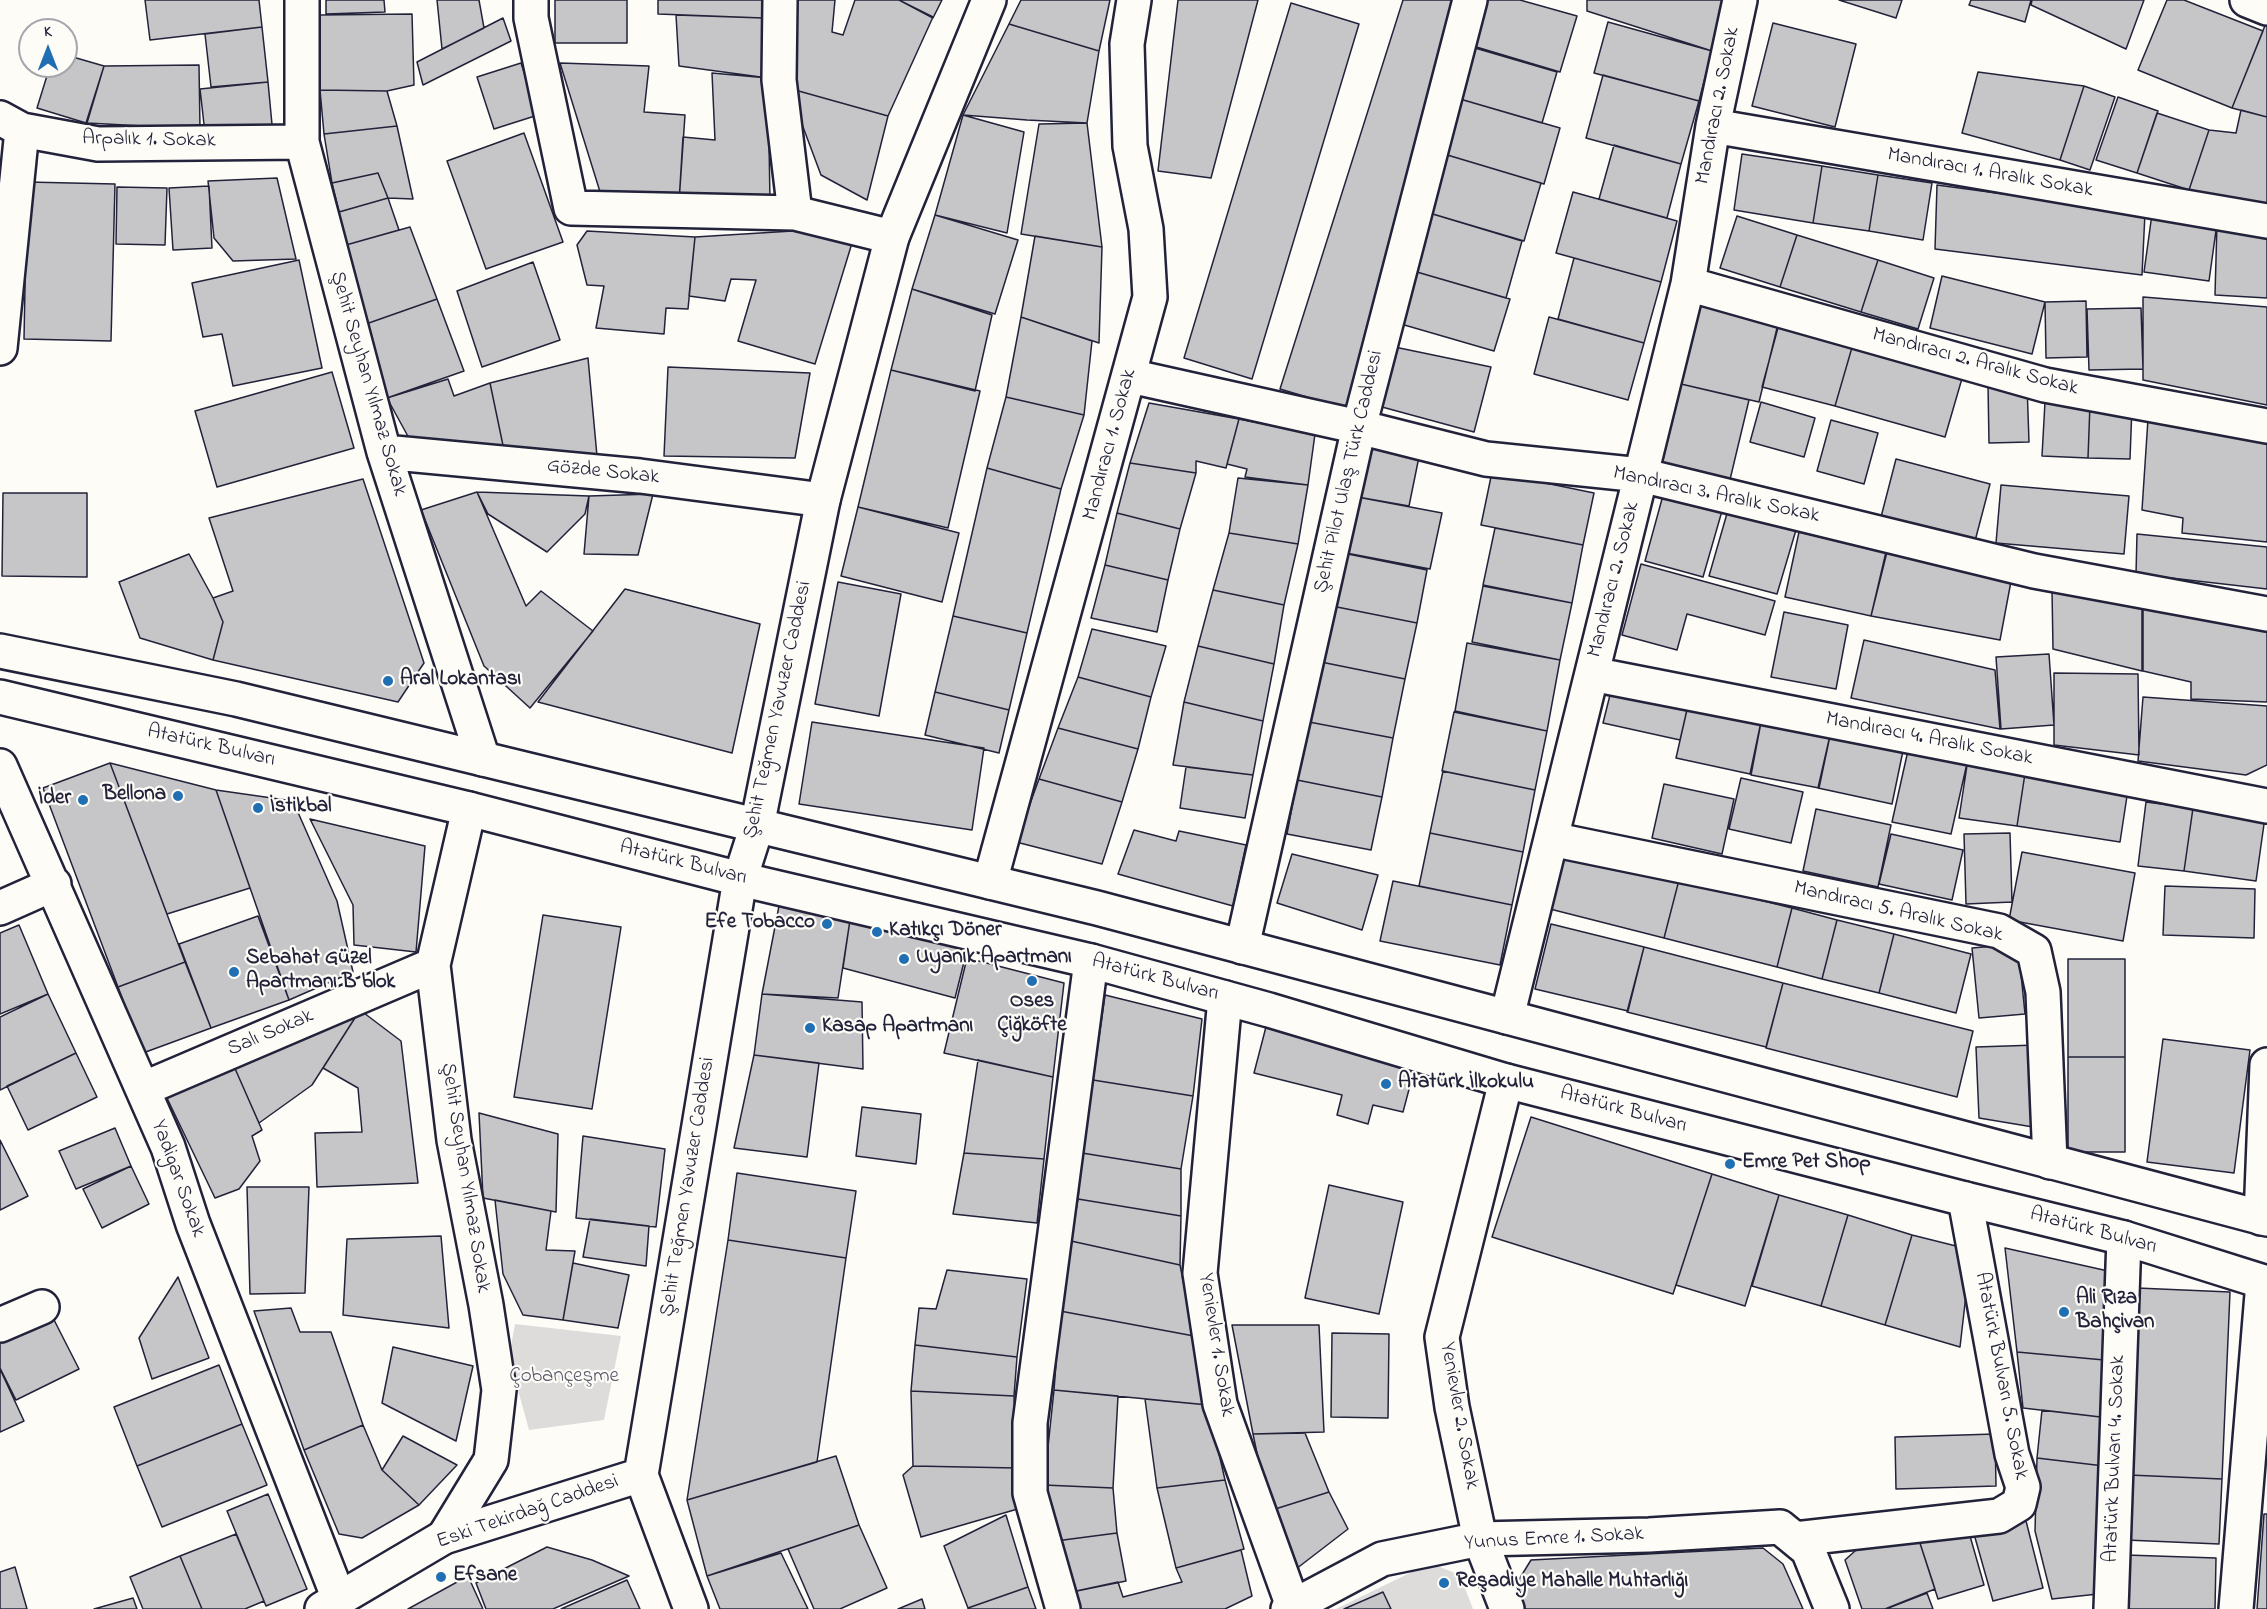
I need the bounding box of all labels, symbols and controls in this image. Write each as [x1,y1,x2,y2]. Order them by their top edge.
north arrow [18,18,78,78]
text: K [44,20,52,44]
street label: Mandıracı 2. Sokak [1691,25,1747,187]
street label: Arpalık 1. Sokak [82,127,216,155]
street label: Mandıracı 1. Aralık Sokak [1885,143,2095,205]
street label: Şehit Seyhan Yılmaz Sokak [323,269,411,499]
street label: Mandıracı 2. Aralık Sokak [1869,323,2081,403]
street label: Şehit Pilot Ulaş Türk Caddesi [1310,348,1390,596]
street label: Mandıracı 1. Sokak [1079,366,1143,524]
street label: Gözde Sokak [546,455,660,491]
street label: Mandıracı 3. Aralık Sokak [1610,462,1822,530]
street label: Mandıracı 2. Sokak [1583,499,1647,661]
street label: Şehit Teğmen Yavuzer Caddesi [739,579,819,841]
place label: Aral Lokantası [400,668,521,694]
marker: Aral Lokantası [381,674,395,688]
street label: Mandıracı 4. Aralık Sokak [1823,708,2035,772]
street label: Atatürk Bulvarı [145,720,277,774]
place label: Bellona [103,783,166,809]
place label: İder [38,787,71,813]
marker: Bellona [171,789,185,803]
marker: İder [76,793,90,807]
place label: İstikbal [270,795,332,821]
marker: İstikbal [251,801,265,815]
street label: Atatürk Bulvarı [617,836,749,892]
street label: Mandıracı 5. Aralık Sokak [1791,877,2005,949]
place label: Efe Tobacco [704,911,815,937]
marker: Efe Tobacco [820,917,834,931]
place label: Katıkçı Döner [889,919,1002,945]
marker: Katıkçı Döner [870,925,884,939]
place label: Uyanık Apartmanı [916,946,1072,972]
place label: Sebahat Güzel Apartmanı B blok [246,947,395,997]
street label: Atatürk Bulvarı [1089,950,1221,1008]
marker: Uyanık Apartmanı [897,952,911,966]
marker: Sebahat Güzel Apartmanı B blok [227,965,241,979]
marker: Oses Çiğköfte [1025,974,1039,988]
place label: Oses Çiğköfte [997,990,1067,1040]
street label: Salı Sokak [224,1005,318,1063]
place label: Kasap Apartmanı [822,1015,973,1041]
marker: Kasap Apartmanı [803,1021,817,1035]
street label: Şehit Teğmen Yavuzer Caddesi [656,1055,722,1319]
street label: Şehit Seyhan Yılmaz Sokak [433,1061,495,1295]
place label: Atatürk İlkokulu [1398,1071,1534,1097]
marker: Atatürk İlkokulu [1379,1077,1393,1091]
street label: Atatürk Bulvarı [1557,1082,1689,1140]
street label: Yadigar Sokak [144,1117,210,1241]
place label: Emre Pet Shop [1742,1151,1871,1177]
marker: Emre Pet Shop [1723,1157,1737,1171]
street label: Atatürk Bulvarı [2027,1203,2159,1261]
street label: Atatürk Bulvarı 5. Sokak [1968,1270,2032,1482]
street label: Yenievler 1. Sokak [1191,1271,1239,1419]
place label: Ali Rıza Bahçivan [2076,1287,2154,1337]
marker: Ali Rıza Bahçivan [2057,1305,2071,1319]
street label: Yenievler 2. Sokak [1433,1341,1483,1491]
street label: Atatürk Bulvarı 4. Sokak [2100,1355,2132,1563]
park label: Çobançeşme [509,1365,619,1391]
street label: Eski Tekirdağ Caddesi [434,1470,622,1556]
street label: Yunus Emre 1. Sokak [1464,1523,1644,1557]
place label: Efsane [453,1564,517,1590]
marker: Efsane [434,1570,448,1584]
place label: Reşadiye Mahalle Muhtarlığı [1456,1570,1688,1596]
marker: Reşadiye Mahalle Muhtarlığı [1437,1576,1451,1590]

